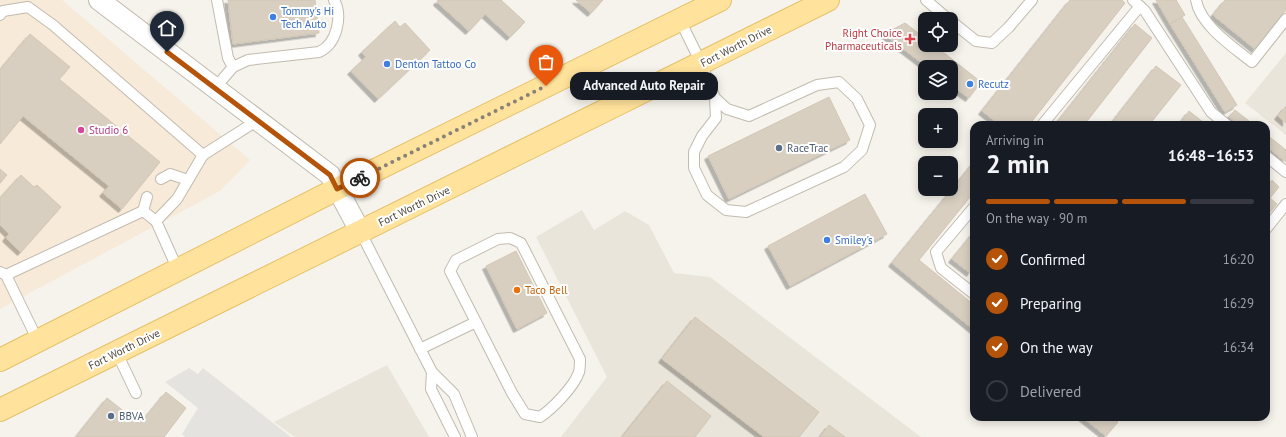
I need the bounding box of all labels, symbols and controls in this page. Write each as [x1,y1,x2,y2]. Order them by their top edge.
place label: Tommy's Hi Tech Auto [281,4,334,31]
pin [150,11,184,52]
marker: Tommy's Hi Tech Auto [268,12,278,22]
map controls [918,12,958,196]
button: locate [918,12,958,52]
icon: home [156,17,178,39]
street label: Fort Worth Drive [698,22,774,70]
place label: Right Choice Pharmaceuticals [825,26,902,53]
marker: Right Choice Pharmaceuticals [905,34,915,44]
pin [529,45,563,86]
icon: bag [535,51,557,73]
place label: Denton Tattoo Co [395,57,476,71]
marker: Denton Tattoo Co [382,59,392,69]
button: layers [918,60,958,100]
callout: Advanced Auto Repair [570,72,718,100]
text: Advanced Auto Repair [583,77,705,94]
place label: Recutz [978,77,1009,91]
marker: Recutz [965,79,975,89]
button: + [918,108,958,148]
place label: Studio 6 [89,123,128,137]
marker: Studio 6 [76,125,86,135]
text: Arriving in [986,132,1044,149]
place label: RaceTrac [787,141,828,155]
marker: RaceTrac [774,143,784,153]
text: 16:48–16:53 [1168,146,1254,165]
text: 2 min [986,147,1049,180]
button: − [918,156,958,196]
courier [340,158,380,198]
icon: bike [349,167,371,189]
street label: Fort Worth Drive [376,182,453,229]
text: On the way · 90 m [986,210,1087,227]
place label: Smiley's [835,233,873,247]
marker: Smiley's [822,235,832,245]
icon: check [986,248,1008,270]
text: Confirmed [1020,250,1085,269]
text: 16:20 [1223,251,1254,268]
place label: Taco Bell [525,283,568,297]
marker: Taco Bell [512,285,522,295]
icon: check [986,292,1008,314]
text: Preparing [1020,294,1082,313]
text: 16:29 [1223,295,1254,312]
street label: Fort Worth Drive [86,325,163,372]
icon: check [986,336,1008,358]
text: On the way [1020,338,1093,357]
text: 16:34 [1223,339,1254,356]
text: Delivered [1020,382,1081,401]
place label: BBVA [119,409,145,423]
marker: BBVA [106,411,116,421]

